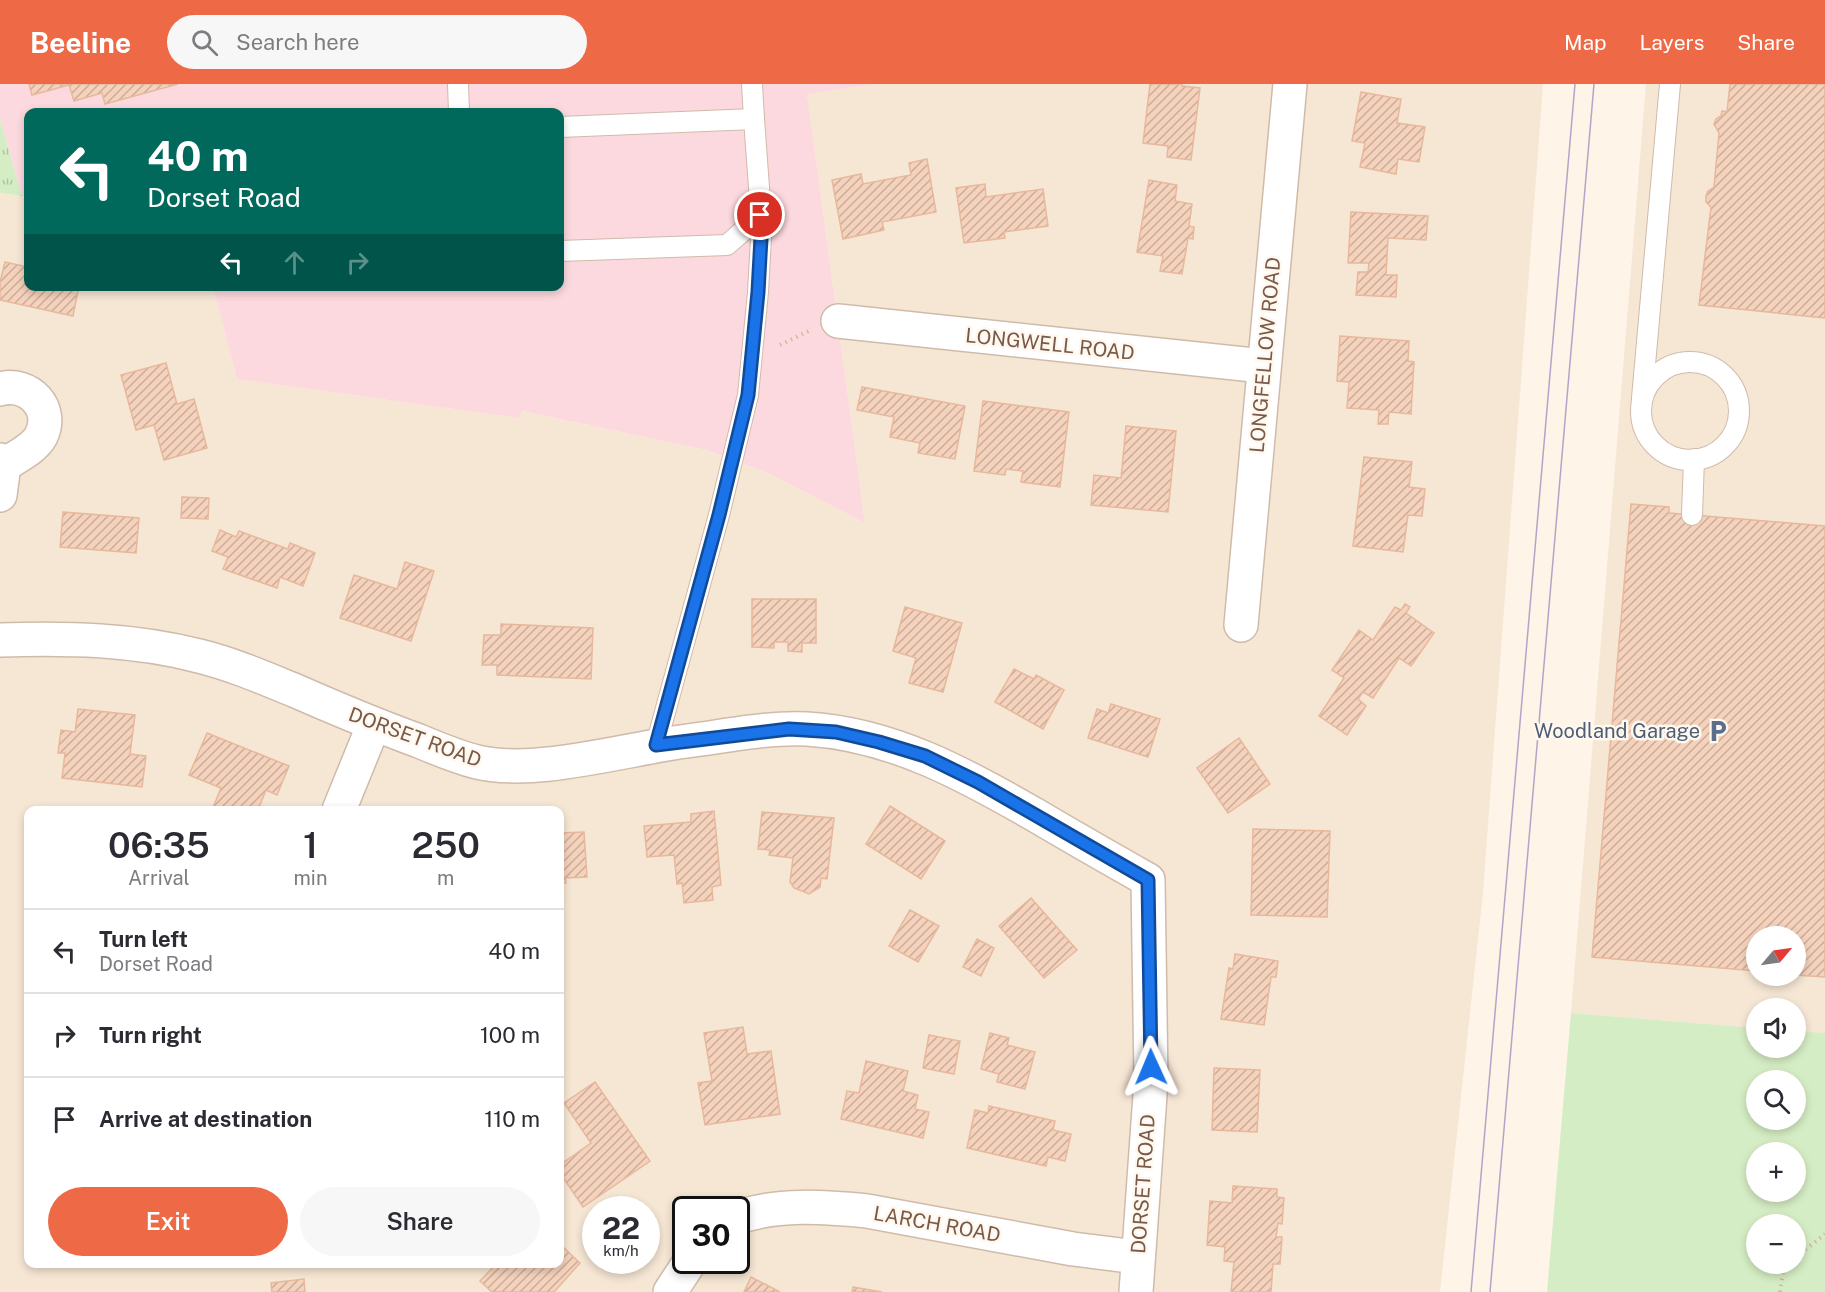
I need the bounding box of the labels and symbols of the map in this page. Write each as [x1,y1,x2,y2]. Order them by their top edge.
pin [734,189,785,240]
street label: LONGFELLOW ROAD [1244,256,1286,454]
street label: LONGWELL ROAD [964,323,1136,365]
street label: DORSET ROAD [345,702,485,772]
parking icon: Woodland Garage [1705,718,1731,744]
place label: Woodland Garage [1534,719,1700,743]
north arrow [1746,926,1806,986]
position arrow [1119,1035,1183,1099]
street label: DORSET ROAD [1126,1113,1160,1255]
speed limit sign: 30 [672,1196,750,1274]
street label: LARCH ROAD [872,1201,1002,1247]

